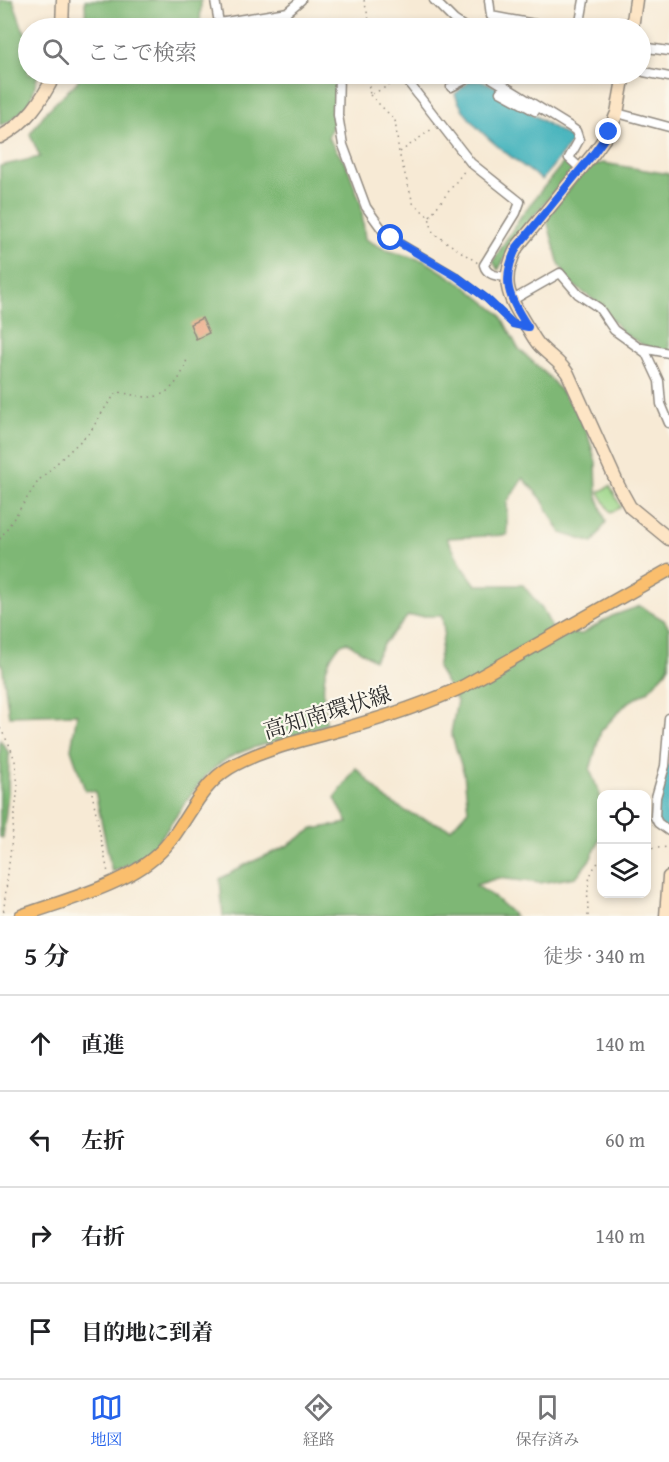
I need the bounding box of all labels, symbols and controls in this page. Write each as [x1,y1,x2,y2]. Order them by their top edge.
search box [18,18,651,84]
icon: search [39,35,72,68]
text: ここで検索 [87,36,197,68]
route end [595,118,621,144]
route start [377,224,403,250]
street label: 高知南環状線 [259,677,395,747]
map controls [597,790,651,898]
button: locate [597,790,651,844]
button: layers [597,844,651,898]
text: 5 分 [24,936,69,975]
text: 徒歩 · 340 m [543,941,645,970]
icon: ahead [24,1027,57,1060]
text: 直進 [81,1028,125,1060]
text: 140 m [595,1029,645,1058]
icon: left [24,1123,57,1156]
text: 左折 [81,1124,125,1156]
text: 60 m [605,1125,645,1154]
icon: right [24,1219,57,1252]
text: 右折 [81,1220,125,1252]
text: 140 m [595,1221,645,1250]
icon: arrive [24,1315,57,1348]
text: 目的地に到着 [81,1316,213,1348]
tab: 地図 [90,1391,123,1451]
tab: 経路 [302,1391,335,1451]
tab: 保存済み [515,1391,579,1451]

